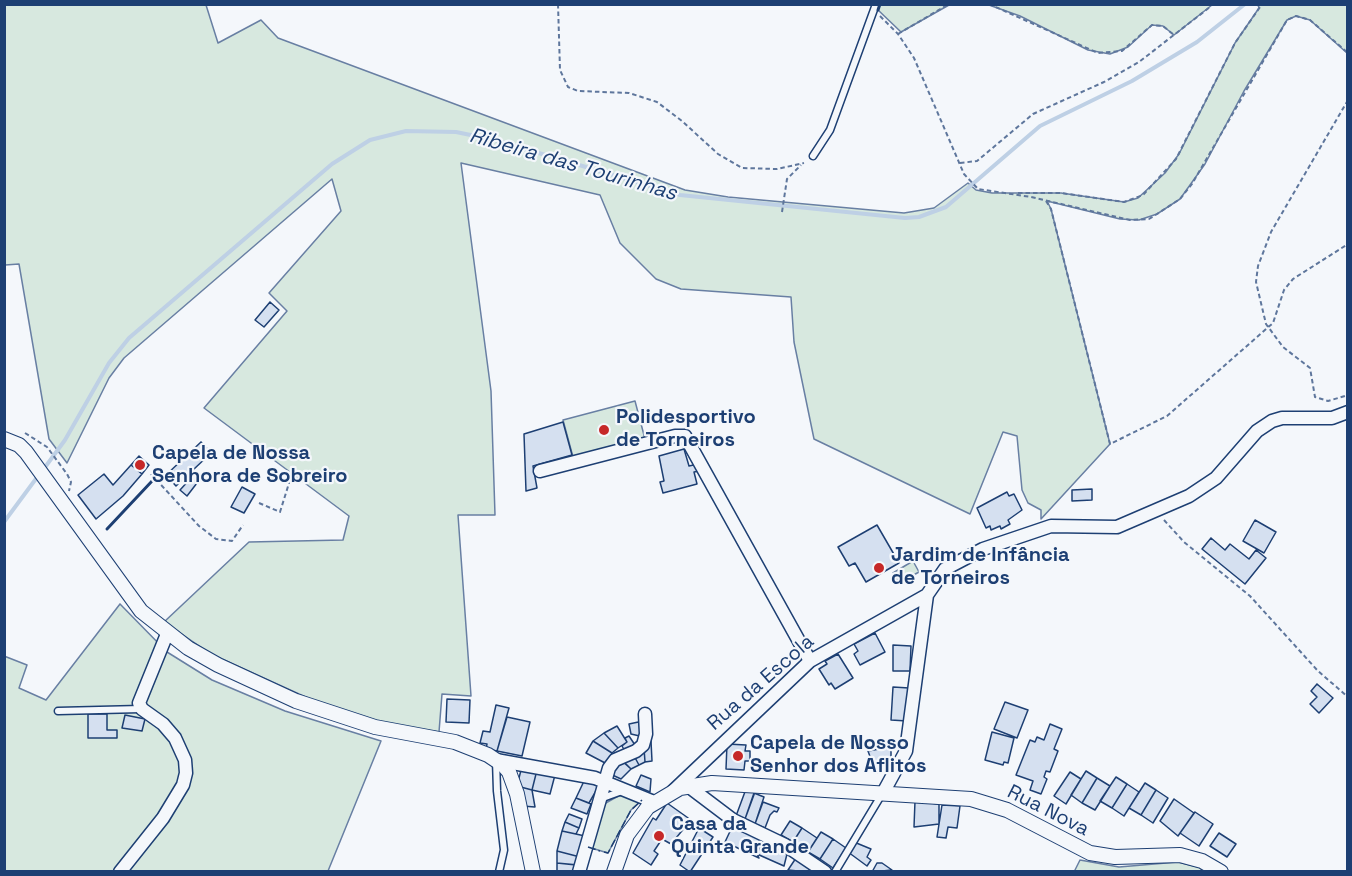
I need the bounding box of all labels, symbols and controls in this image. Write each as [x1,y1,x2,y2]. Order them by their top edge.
water label: Ribeira das Tourinhas [466,123,680,207]
place label: Polidesportivo de Torneiros [616,406,756,453]
marker: Polidesportivo de Torneiros [597,423,611,437]
place label: Capela de Nossa Senhora de Sobreiro [152,442,348,489]
marker: Capela de Nossa Senhora de Sobreiro [133,458,147,472]
place label: Jardim de Infância de Torneiros [891,544,1070,591]
marker: Jardim de Infância de Torneiros [872,561,886,575]
street label: Rua da Escola [703,630,819,736]
place label: Capela de Nosso Senhor dos Aflitos [750,732,927,779]
marker: Capela de Nosso Senhor dos Aflitos [731,749,745,763]
street label: Rua Nova [1003,780,1093,842]
place label: Casa da Quinta Grande [671,813,809,860]
marker: Casa da Quinta Grande [652,829,666,843]

